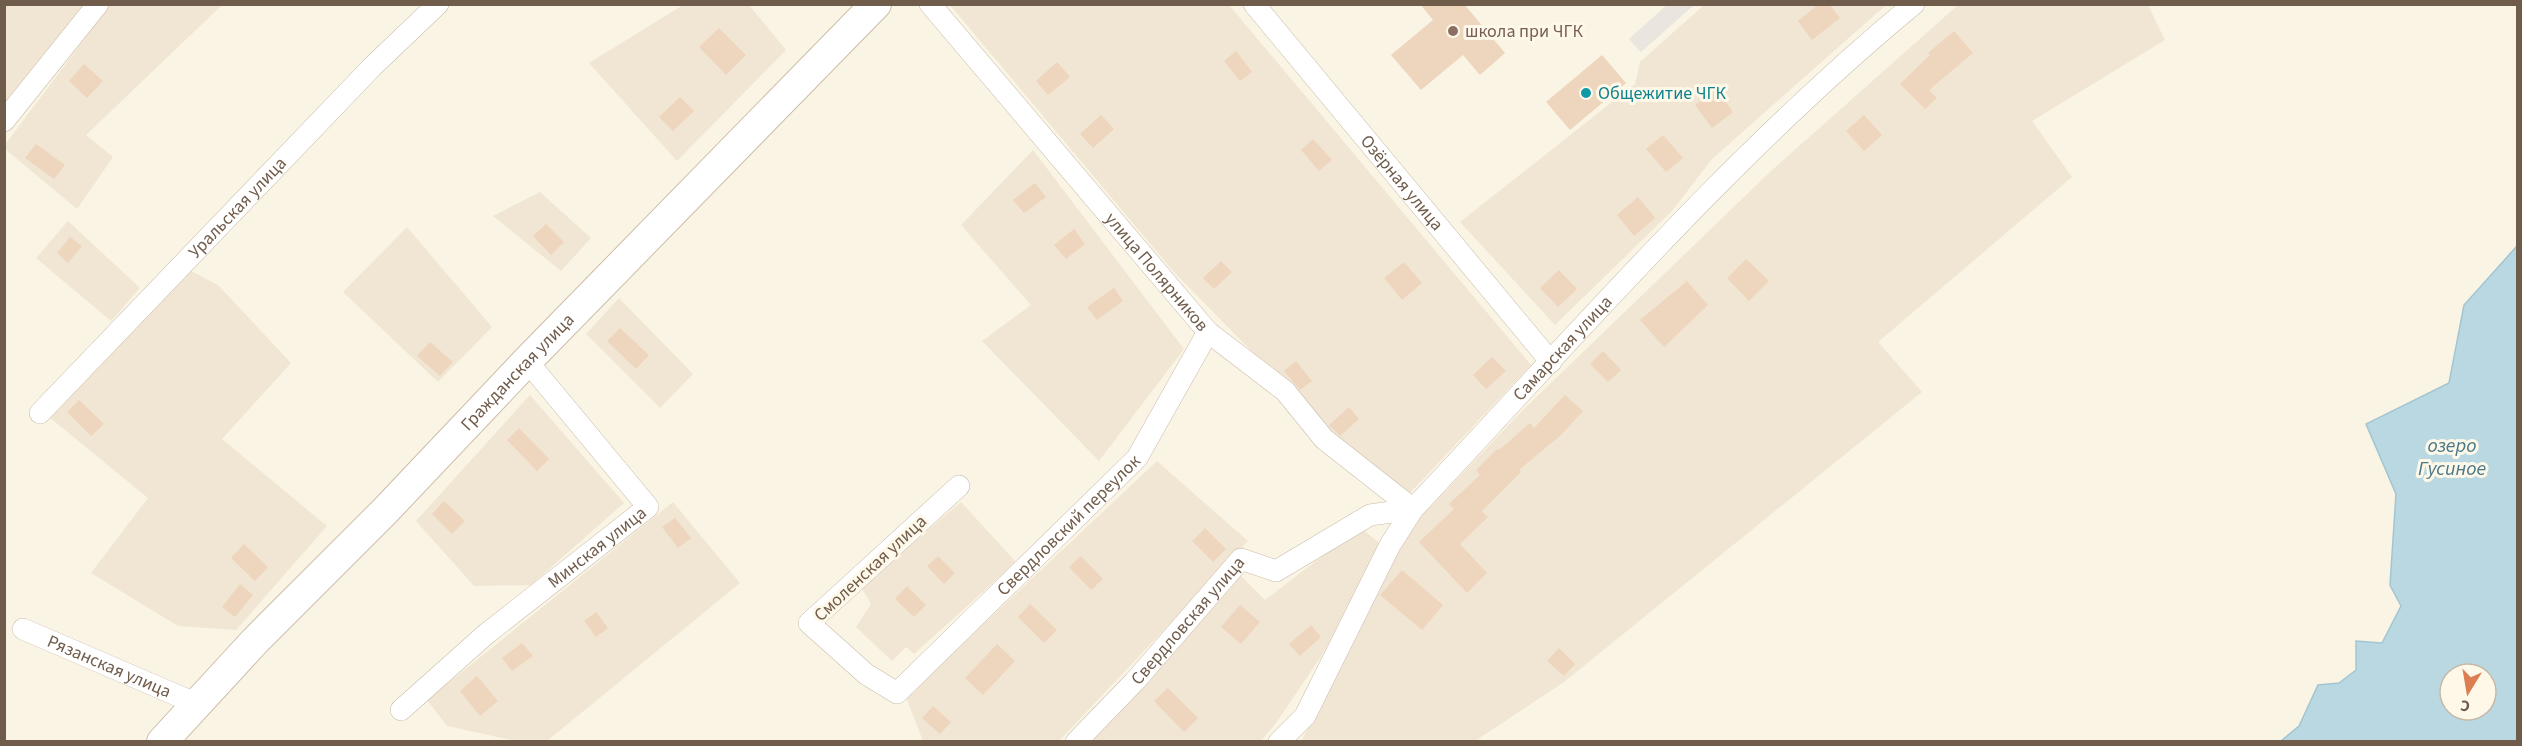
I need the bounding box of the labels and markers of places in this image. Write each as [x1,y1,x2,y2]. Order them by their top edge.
place label: школа при ЧГК [1465,19,1584,44]
marker: школа при ЧГК [1446,24,1460,38]
place label: Общежитие ЧГК [1598,81,1727,106]
marker: Общежитие ЧГК [1579,86,1593,100]

